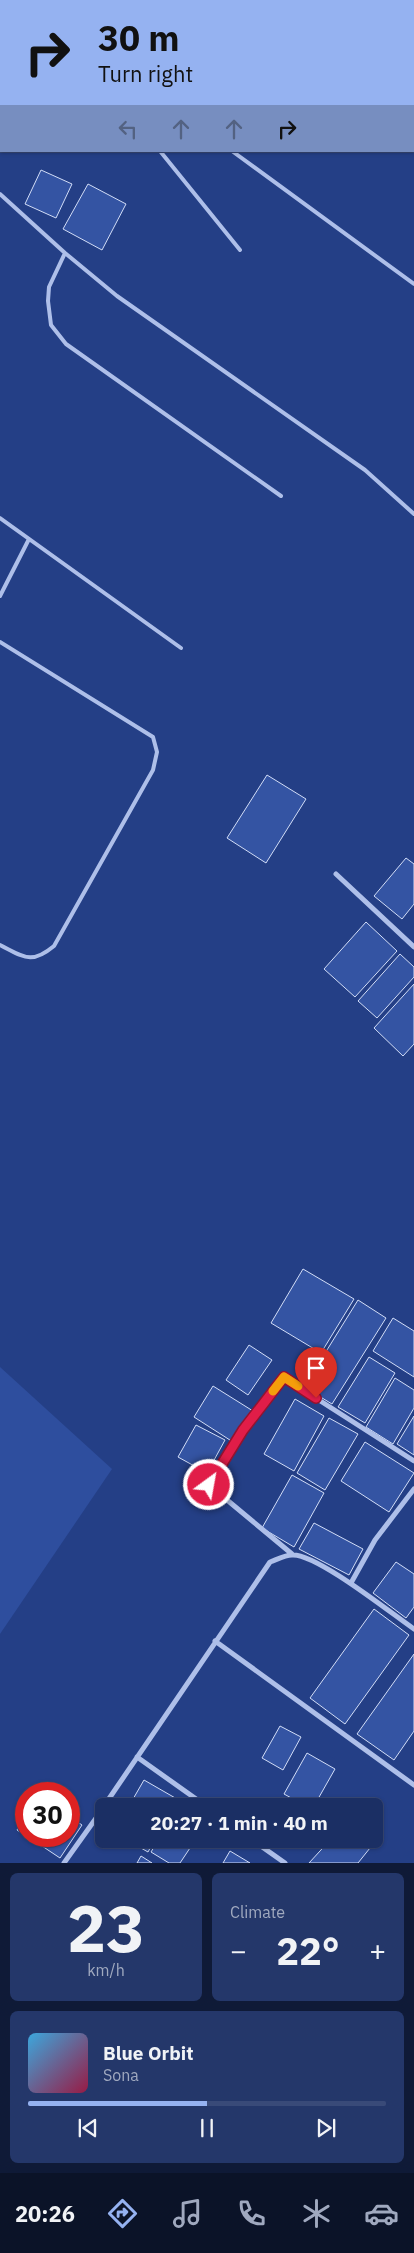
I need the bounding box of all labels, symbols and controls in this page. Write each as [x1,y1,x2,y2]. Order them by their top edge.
text: 30 m [98,15,180,61]
icon: right [15,20,80,85]
text: Turn right [98,59,193,88]
icon: left [114,115,142,143]
icon: ahead [167,115,195,143]
icon: ahead [220,115,248,143]
icon: right [273,115,301,143]
pin [295,1347,337,1398]
icon: arrive [302,1354,330,1382]
position arrow [182,1458,234,1510]
speed limit sign: 30 [15,1782,80,1847]
text: 20:27 · 1 min · 40 m [150,1811,328,1835]
text: 23 [67,1885,145,1970]
text: Climate [230,1902,285,1922]
text: 22° [276,1926,340,1975]
text: − [230,1932,247,1969]
text: + [369,1932,386,1969]
text: km/h [87,1960,125,1980]
text: Blue Orbit [103,2041,193,2065]
text: Sona [103,2065,139,2085]
icon: previous [74,2114,102,2142]
icon: pause [193,2114,221,2142]
icon: next [312,2114,340,2142]
icon: directions [105,2196,140,2231]
icon: music [170,2196,205,2231]
icon: phone [234,2196,269,2231]
icon: climate [299,2196,334,2231]
icon: car [364,2196,399,2231]
text: 20:26 [15,2199,75,2228]

